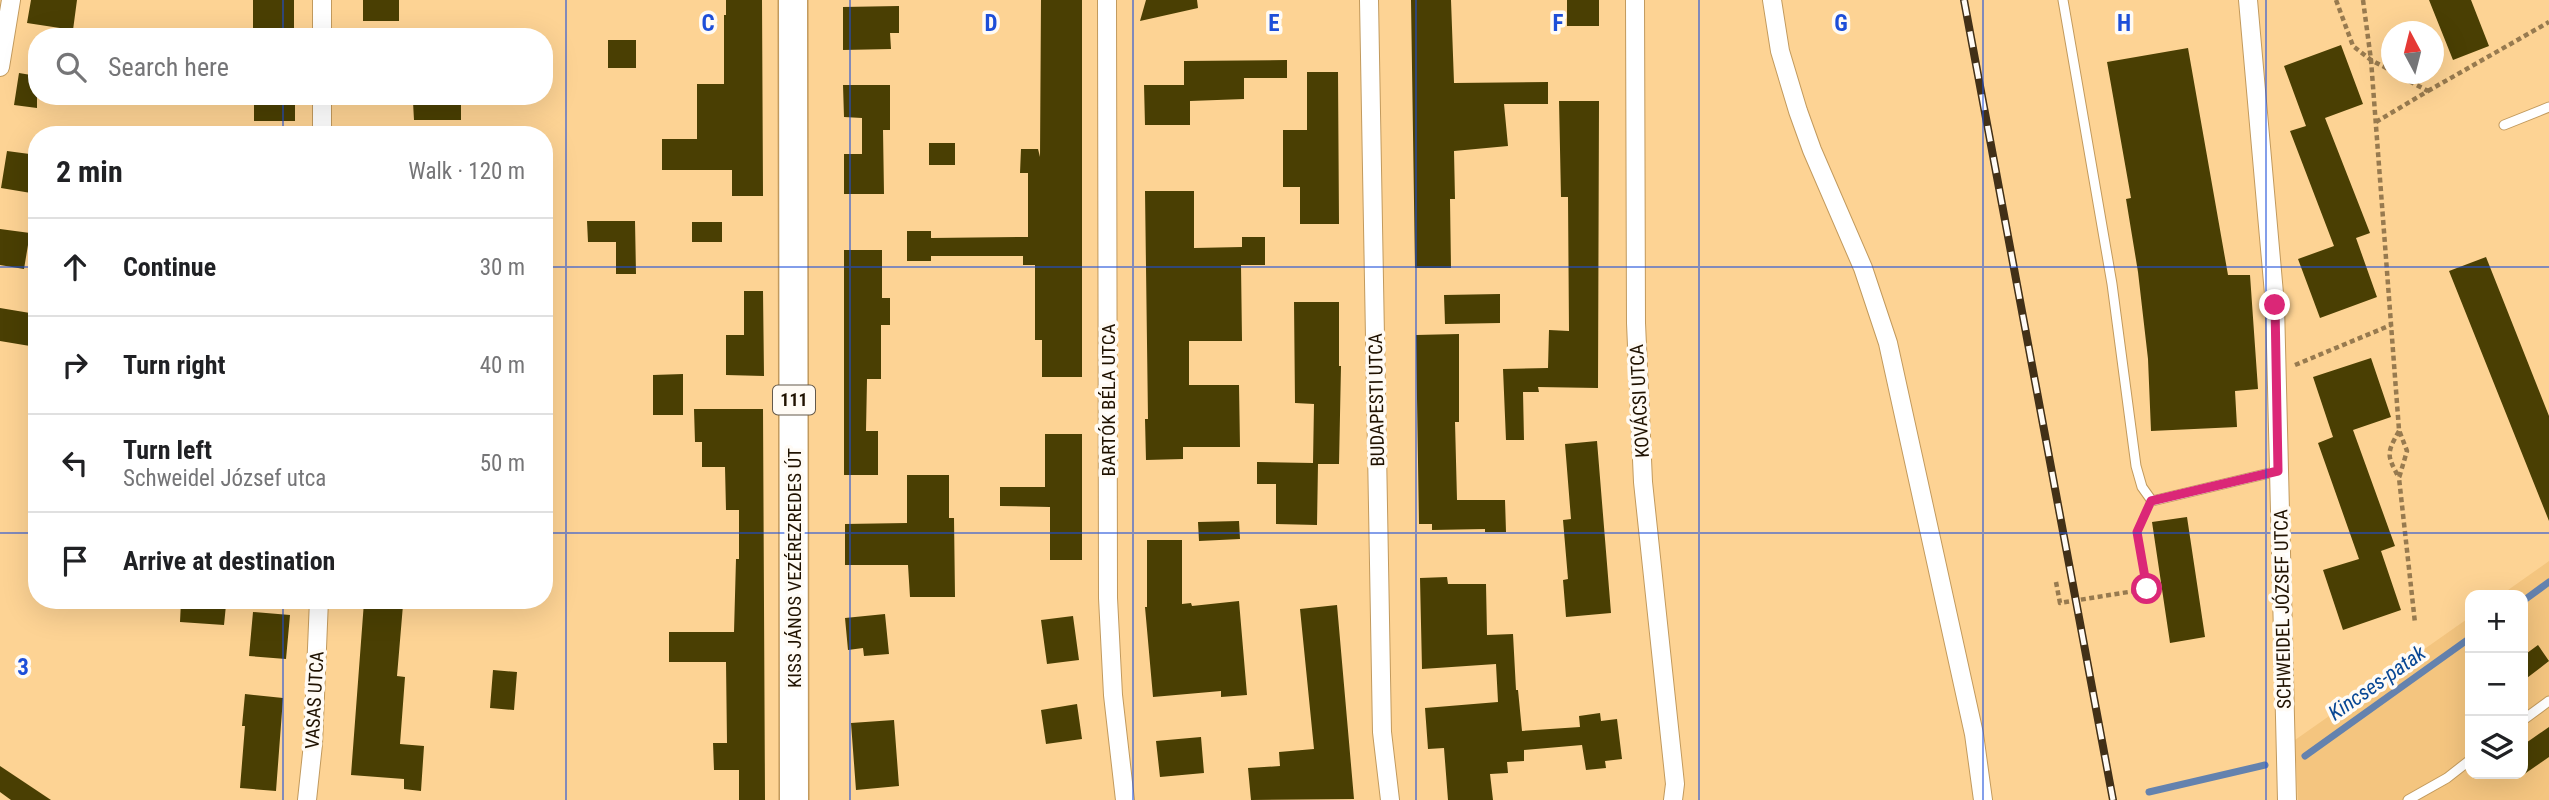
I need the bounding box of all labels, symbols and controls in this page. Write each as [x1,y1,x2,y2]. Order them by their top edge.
text: C [701,10,715,37]
text: D [985,10,998,37]
text: E [1268,10,1280,37]
text: F [1553,10,1564,37]
text: G [1834,10,1848,37]
text: H [2117,10,2131,37]
north arrow [2381,21,2444,84]
search box [28,28,553,105]
icon: search [52,48,90,86]
text: Search here [108,52,229,82]
text: 2 min [56,154,123,189]
text: Walk · 120 m [408,158,525,185]
icon: ahead [56,248,94,286]
text: Continue [123,252,216,282]
text: 30 m [480,254,525,281]
route end [2259,289,2290,320]
street label: BARTÓK BÉLA UTCA [1097,324,1120,476]
street label: BUDAPESTI UTCA [1364,333,1389,467]
street label: KOVÁCSI UTCA [1625,343,1654,458]
icon: right [56,346,94,384]
text: Turn right [123,350,225,380]
text: 40 m [480,352,525,379]
road number: 111 [773,386,815,414]
text: Turn left [123,435,212,465]
icon: left [56,444,94,482]
street label: KISS JÁNOS VEZÉREZREDES ÚT [783,448,806,688]
text: 50 m [480,450,525,477]
text: Schweidel József utca [123,465,326,492]
street label: SCHWEIDEL JÓZSEF UTCA [2269,509,2296,709]
icon: arrive [56,542,94,580]
text: Arrive at destination [123,546,335,576]
route start [2131,573,2162,604]
map controls [2465,590,2528,779]
button: + [2465,590,2528,653]
water label: Kincses-patak [2324,640,2431,725]
street label: VASAS UTCA [300,650,329,750]
button: − [2465,653,2528,716]
text: 3 [17,654,29,681]
button: layers [2465,716,2528,779]

